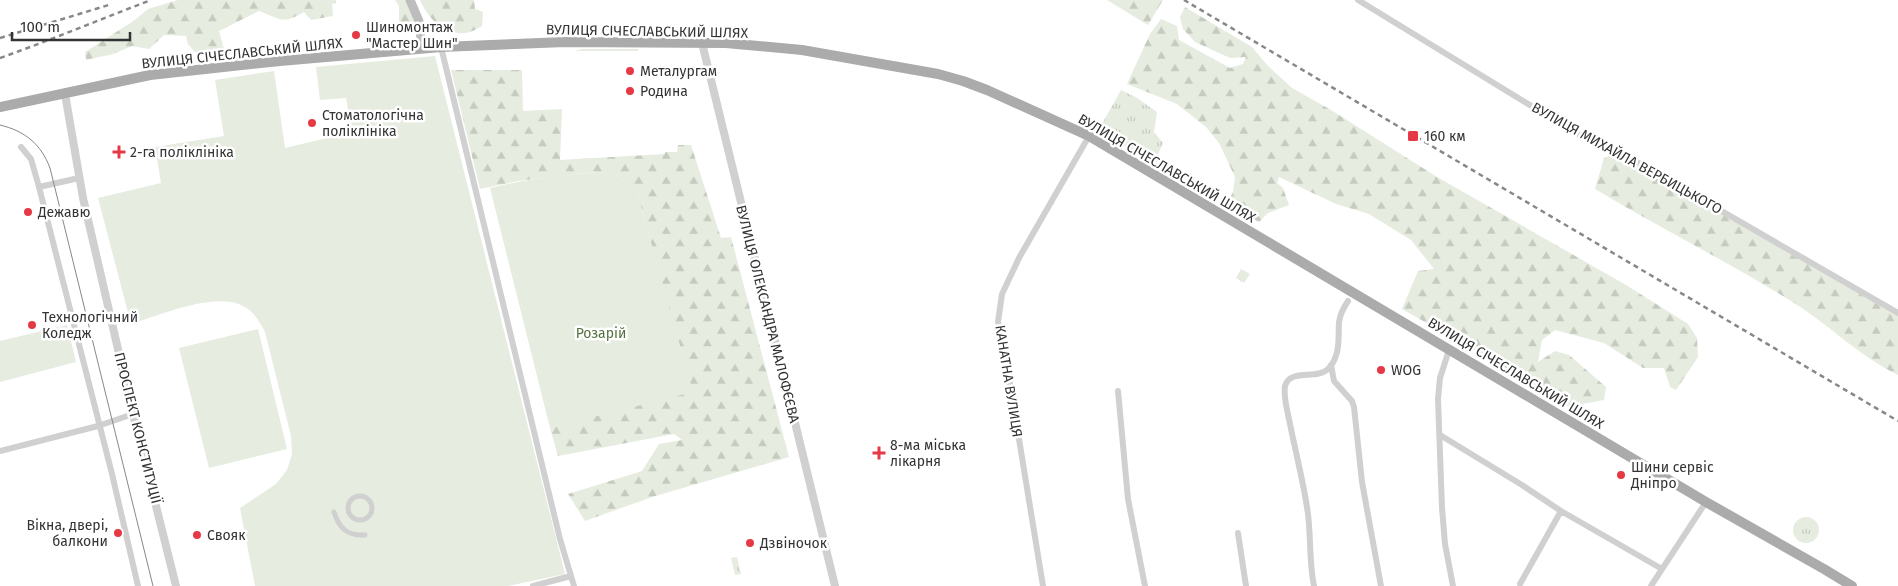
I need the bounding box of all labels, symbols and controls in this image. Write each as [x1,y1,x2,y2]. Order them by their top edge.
scale bar [12,10,130,42]
text: 100 m [20,18,60,36]
place label: Шиномонтаж "Мастер Шин" [366,19,458,52]
street label: ВУЛИЦЯ СІЧЕСЛАВСЬКИЙ ШЛЯХ [546,21,749,42]
marker: Шиномонтаж "Мастер Шин" [350,29,362,41]
street label: ВУЛИЦЯ СІЧЕСЛАВСЬКИЙ ШЛЯХ [141,34,344,73]
place label: Металургам [640,63,717,80]
marker: Металургам [624,65,636,77]
place label: Родина [640,83,688,100]
marker: Родина [624,85,636,97]
street label: ВУЛИЦЯ МИХАЙЛА ВЕРБИЦЬКОГО [1529,99,1725,218]
place label: Стоматологічна поліклініка [322,107,424,140]
street label: ВУЛИЦЯ СІЧЕСЛАВСЬКИЙ ШЛЯХ [1075,110,1259,227]
marker: Стоматологічна поліклініка [306,117,318,129]
place label: 160 км [1424,128,1466,145]
marker: 160 км [1406,129,1420,143]
place label: 2-га поліклініка [130,144,234,161]
marker: 2-га поліклініка [112,145,126,159]
street label: ВУЛИЦЯ ОЛЕКСАНДРА МАЛОФЄЄВА [732,203,803,425]
place label: Дежавю [37,204,90,221]
marker: Дежавю [22,206,34,218]
place label: Технологічний Коледж [42,309,138,342]
street label: ВУЛИЦЯ СІЧЕСЛАВСЬКИЙ ШЛЯХ [1425,314,1607,433]
marker: Технологічний Коледж [26,319,38,331]
street label: КАНАТНА ВУЛИЦЯ [991,324,1026,439]
park label: Розарій [576,325,626,342]
street label: ПРОСПЕКТ КОНСТИТУЦІЇ [110,351,165,506]
place label: WOG [1391,362,1421,379]
marker: WOG [1375,364,1387,376]
place label: 8-ма міська лікарня [890,437,966,470]
marker: 8-ма міська лікарня [872,446,886,460]
place label: Шини сервіс Дніпро [1630,459,1714,492]
marker: Шини сервіс Дніпро [1615,469,1627,481]
place label: Вікна, двері, балкони [26,517,108,550]
marker: Вікна, двері, балкони [112,527,124,539]
place label: Свояк [207,527,246,544]
marker: Свояк [191,529,203,541]
place label: Дзвіночок [759,535,828,552]
marker: Дзвіночок [744,537,756,549]

